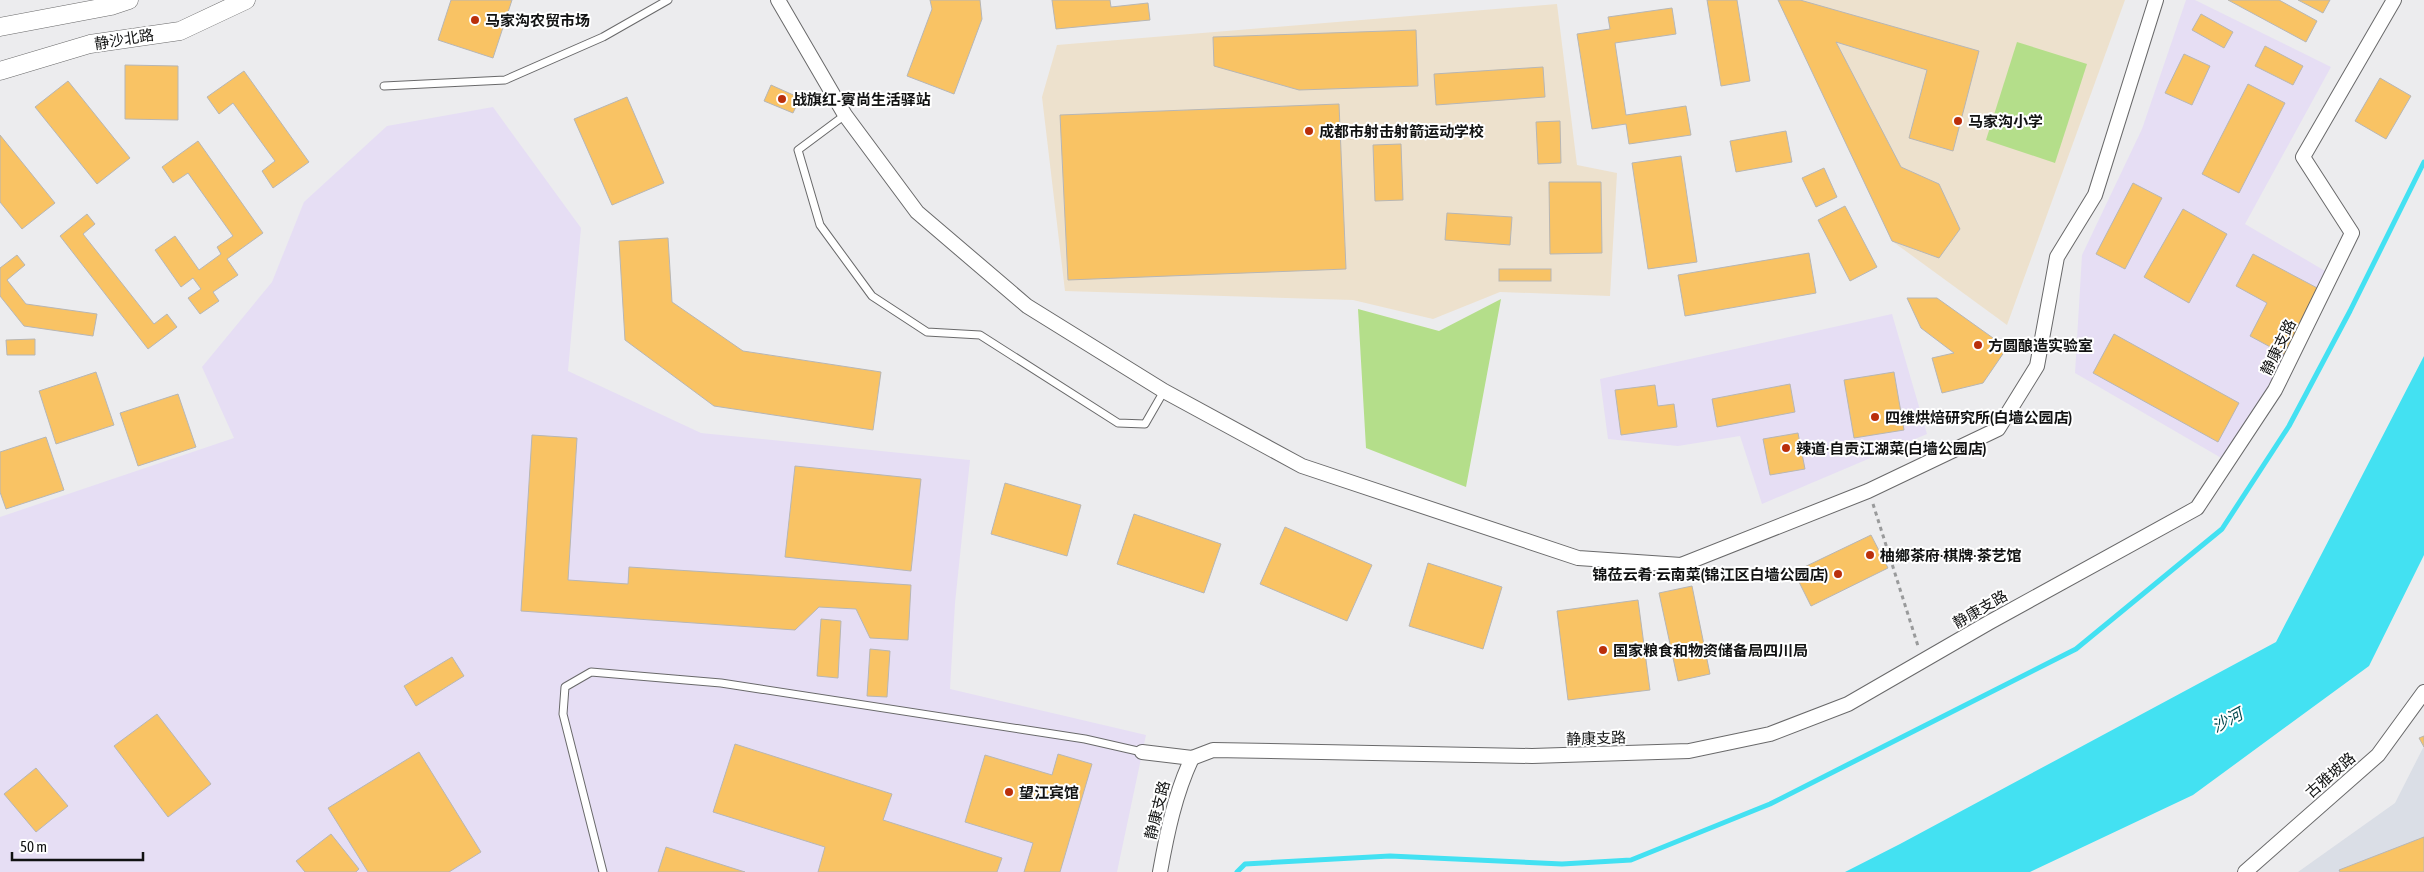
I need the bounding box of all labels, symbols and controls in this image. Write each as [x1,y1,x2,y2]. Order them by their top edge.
place label: 马家沟农贸市场 [485,12,590,29]
marker: 马家沟农贸市场 [469,14,481,26]
street label: 静沙北路 [93,26,155,52]
place label: 战旗红-賨尚生活驿站 [792,91,931,108]
marker: 战旗红-賨尚生活驿站 [776,93,788,105]
place label: 马家沟小学 [1968,113,2043,130]
marker: 马家沟小学 [1952,115,1964,127]
place label: 成都市射击射箭运动学校 [1319,123,1484,140]
marker: 成都市射击射箭运动学校 [1303,125,1315,137]
street label: 静康支路 [2257,316,2299,378]
place label: 方圆酿造实验室 [1988,337,2093,354]
marker: 方圆酿造实验室 [1972,339,1984,351]
place label: 四维烘焙研究所(白墙公园店) [1885,409,2072,426]
marker: 四维烘焙研究所(白墙公园店) [1869,411,1881,423]
place label: 辣道·自贡江湖菜(白墙公园店) [1796,440,1986,457]
marker: 辣道·自贡江湖菜(白墙公园店) [1780,442,1792,454]
place label: 柚鄉茶府·棋牌·茶艺馆 [1880,547,2021,564]
marker: 柚鄉茶府·棋牌·茶艺馆 [1864,549,1876,561]
place label: 锦莅云肴·云南菜(锦江区白墙公园店) [1593,566,1828,583]
marker: 锦莅云肴·云南菜(锦江区白墙公园店) [1832,568,1844,580]
street label: 静康支路 [1950,587,2010,631]
place label: 国家粮食和物资储备局四川局 [1613,642,1808,659]
marker: 国家粮食和物资储备局四川局 [1597,644,1609,656]
water label: 沙河 [2209,703,2248,735]
street label: 静康支路 [1566,728,1626,748]
street label: 古雅坡路 [2302,749,2358,801]
street label: 静康支路 [1141,779,1173,841]
place label: 望江宾馆 [1019,784,1079,801]
marker: 望江宾馆 [1003,786,1015,798]
scale bar [12,830,144,862]
text: 50 m [20,838,47,855]

